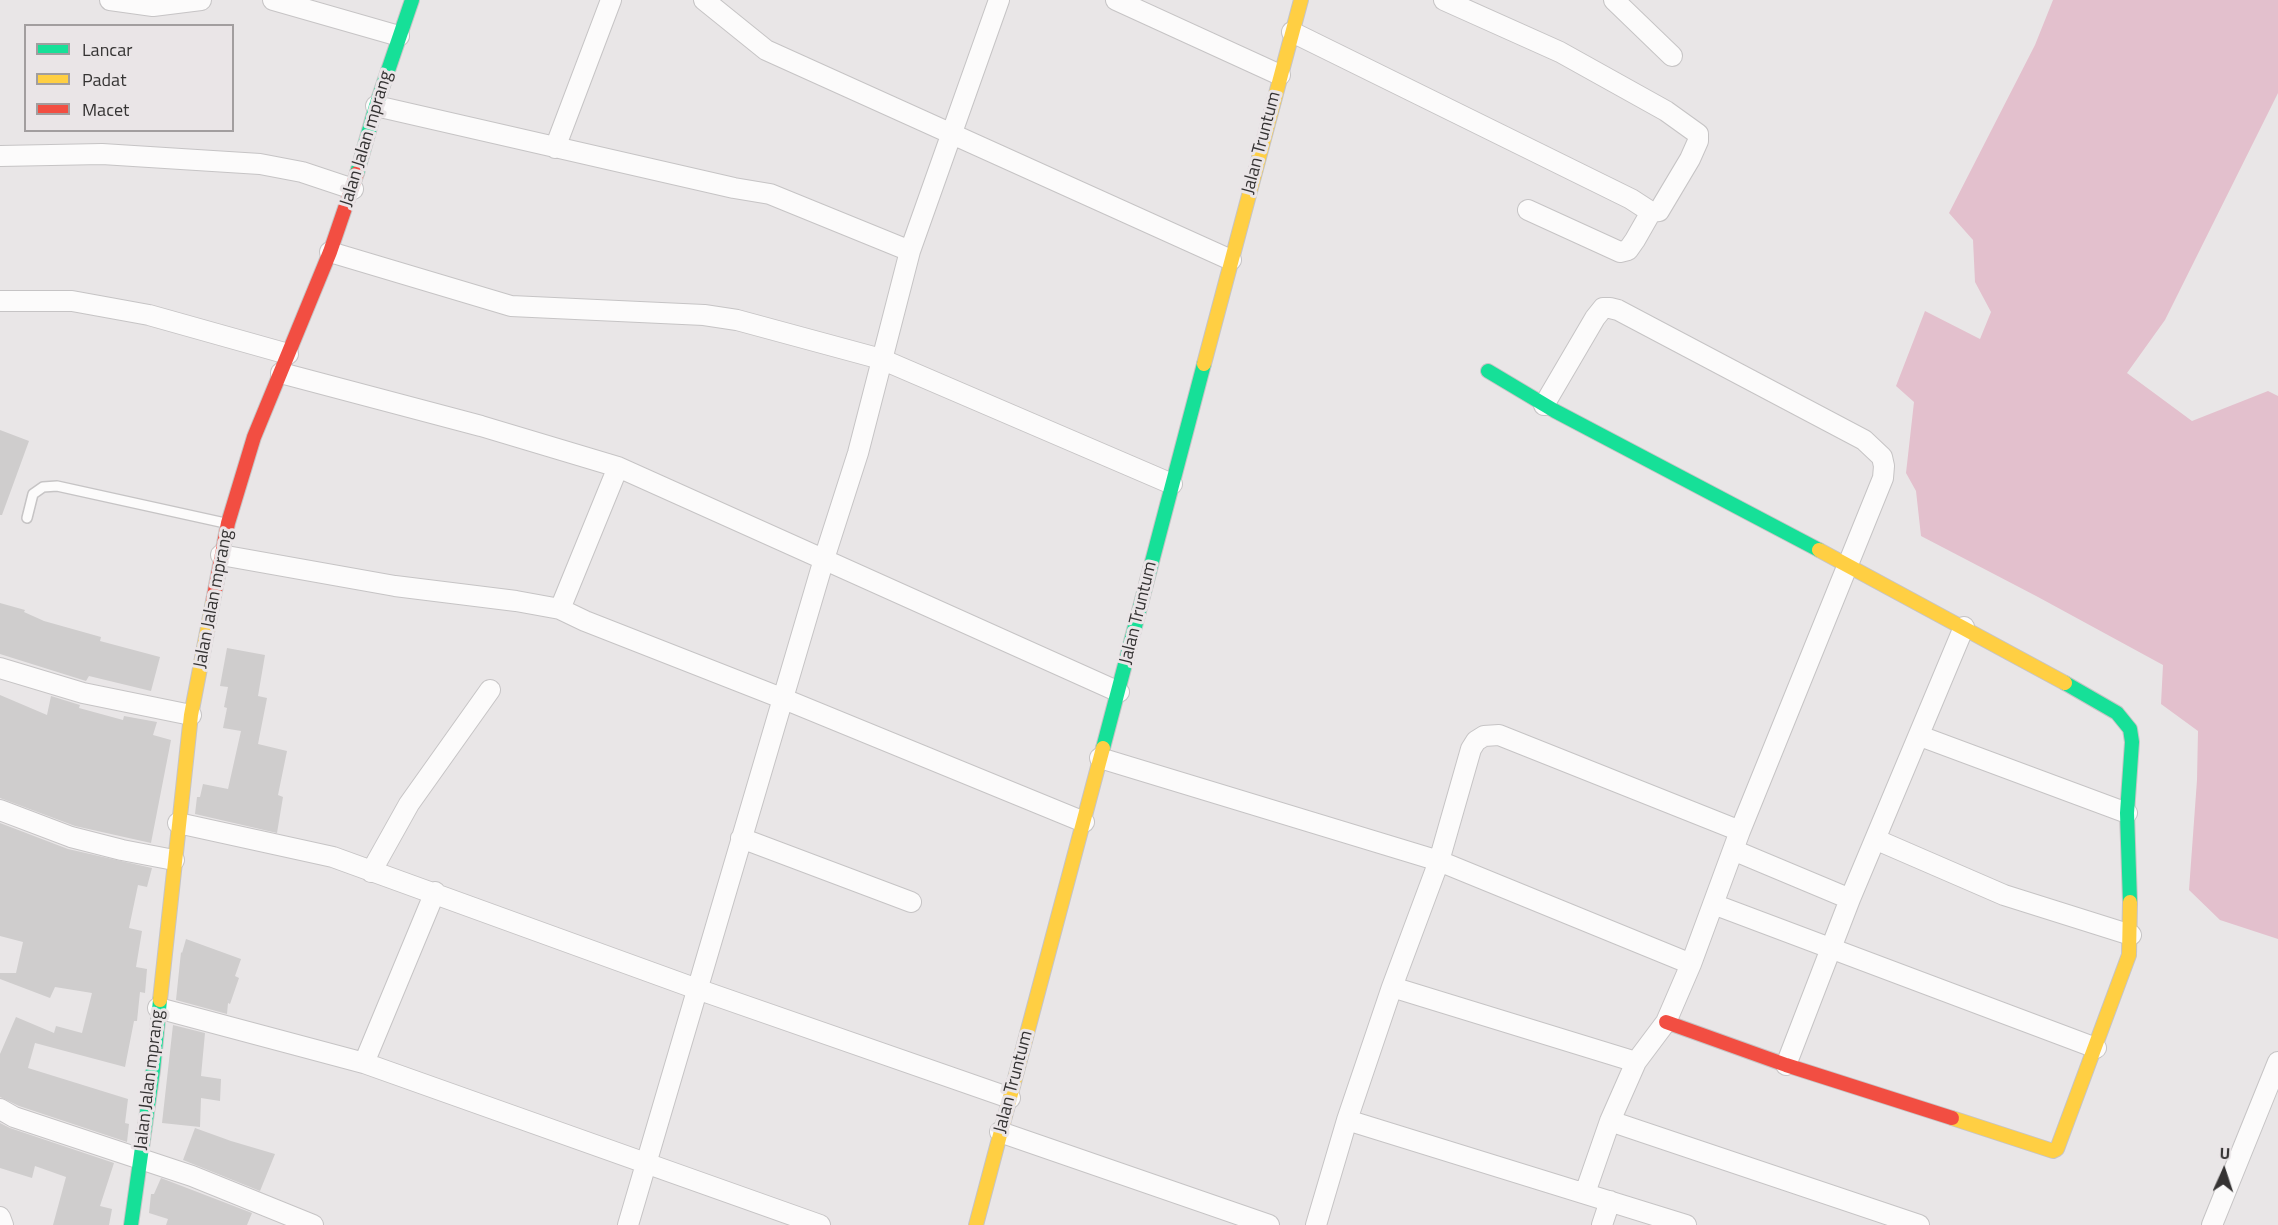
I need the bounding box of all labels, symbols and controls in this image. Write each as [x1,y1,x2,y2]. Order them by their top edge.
legend [24,24,234,132]
text: Lancar [82,36,132,63]
text: Padat [82,66,126,93]
street label: Jalan Jalan mprang [336,69,398,209]
street label: Jalan Truntum [1238,89,1286,197]
text: Macet [82,96,129,123]
street label: Jalan Jalan mprang [190,528,238,670]
street label: Jalan Truntum [1116,559,1162,667]
street label: Jalan Jalan mprang [131,1009,169,1151]
street label: Jalan Truntum [990,1028,1038,1136]
north arrow [2194,1141,2254,1201]
text: U [2219,1141,2231,1165]

